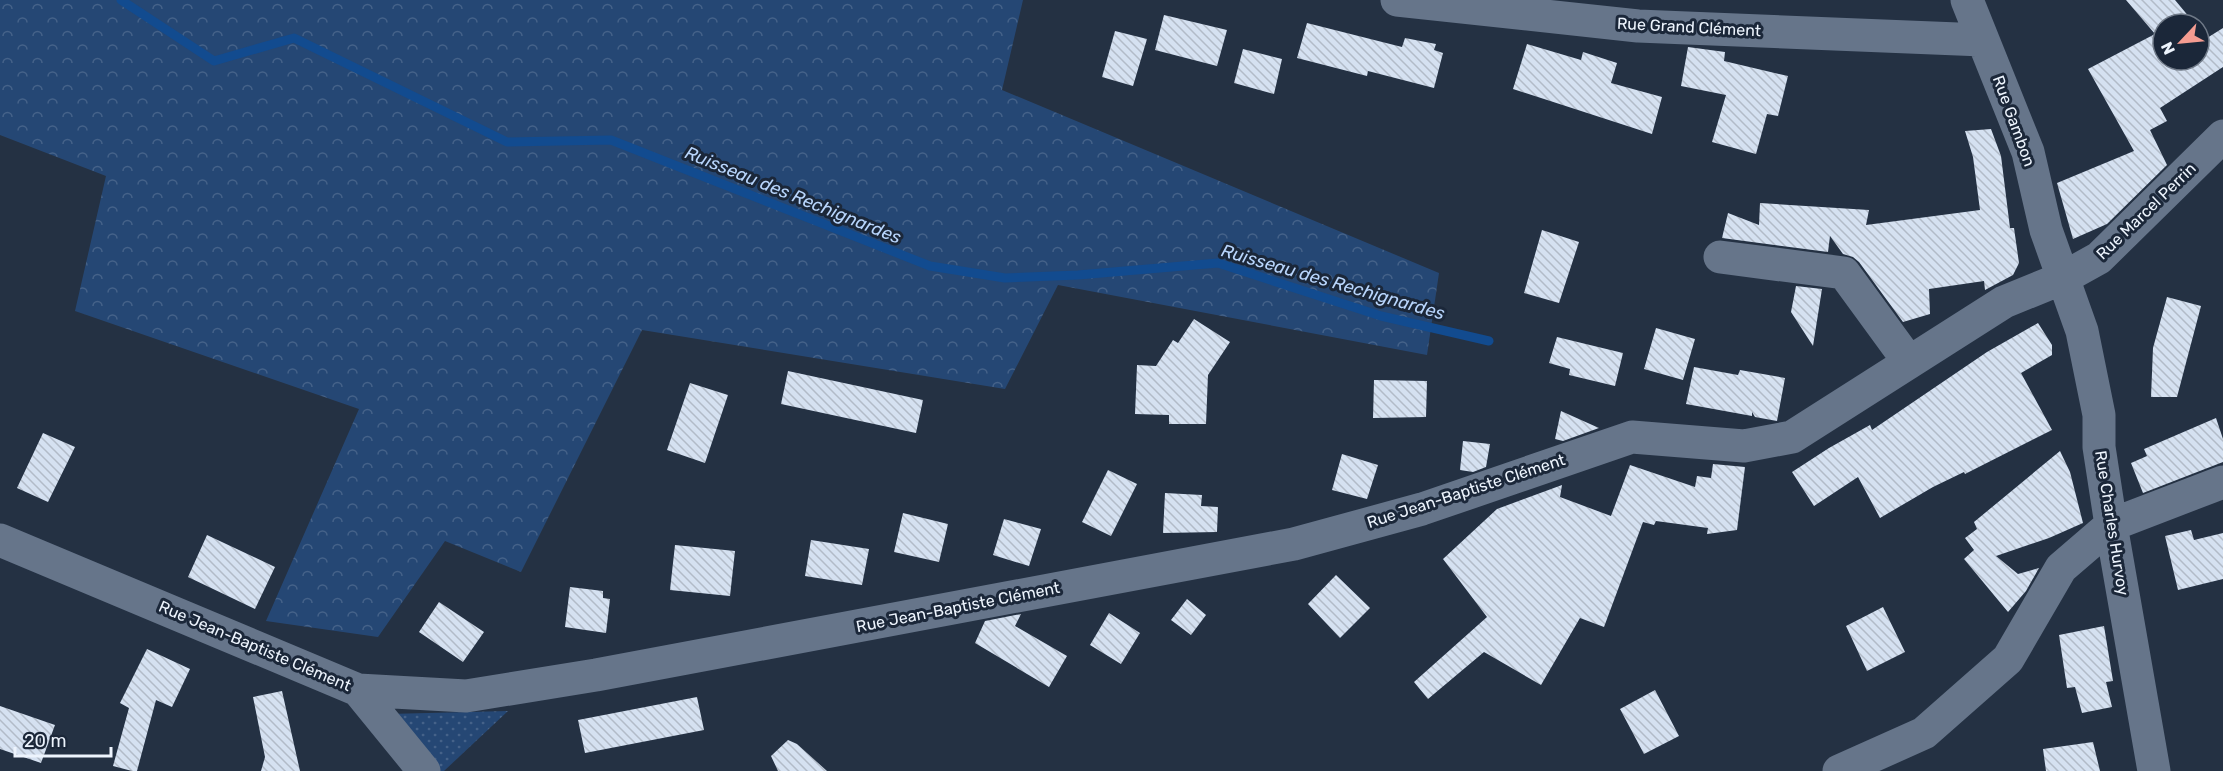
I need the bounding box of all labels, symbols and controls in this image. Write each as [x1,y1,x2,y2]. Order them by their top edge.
north arrow [2151,12,2211,72]
street label: Rue Grand Clément [1616,14,1762,40]
text: N [2157,39,2179,58]
street label: Rue Gambon [1989,73,2039,169]
water label: Ruisseau des Rechignardes [682,141,904,249]
street label: Rue Marcel Perrin [2092,159,2200,263]
water label: Ruisseau des Rechignardes [1219,240,1447,324]
street label: Rue Charles Hurvoy [2091,449,2133,597]
street label: Rue Jean-Baptiste Clément [1365,450,1567,532]
street label: Rue Jean-Baptiste Clément [855,578,1061,636]
street label: Rue Jean-Baptiste Clément [156,597,354,695]
scale bar [15,720,111,758]
text: 20 m [24,730,66,752]

